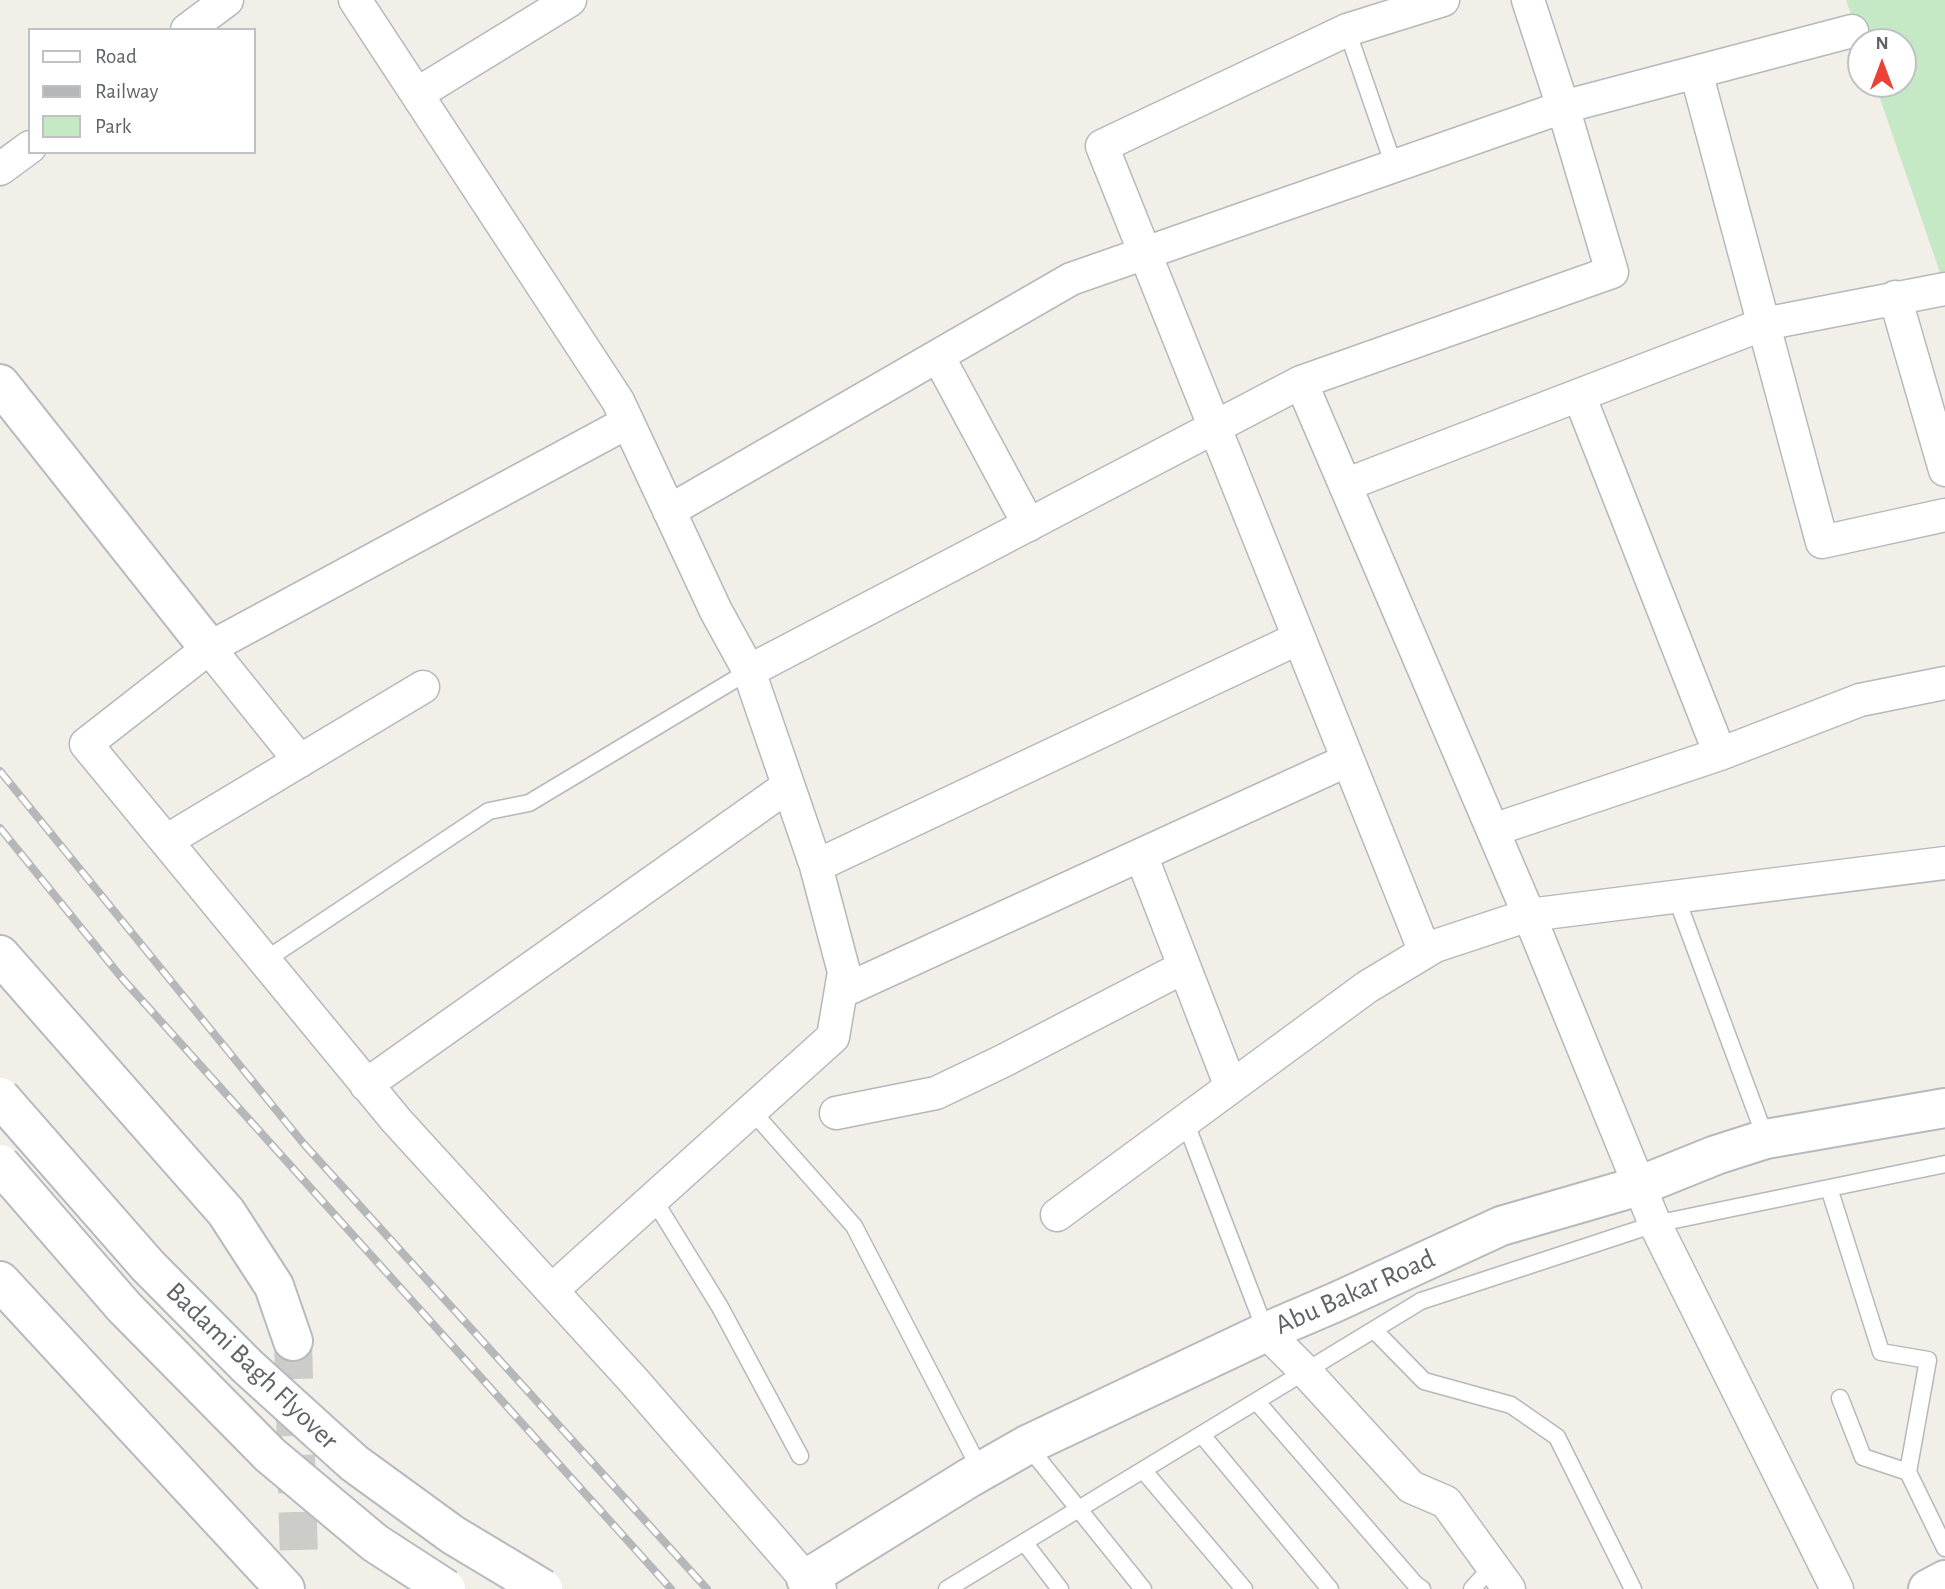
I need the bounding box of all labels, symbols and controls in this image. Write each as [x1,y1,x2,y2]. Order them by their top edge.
legend [28,28,256,154]
north arrow [1847,28,1917,98]
text: N [1875,34,1889,53]
text: Road [95,46,137,67]
text: Railway [95,81,158,102]
text: Park [95,116,131,137]
street label: Abu Bakar Road [1270,1242,1440,1342]
street label: Badami Bagh Flyover [159,1275,345,1457]

